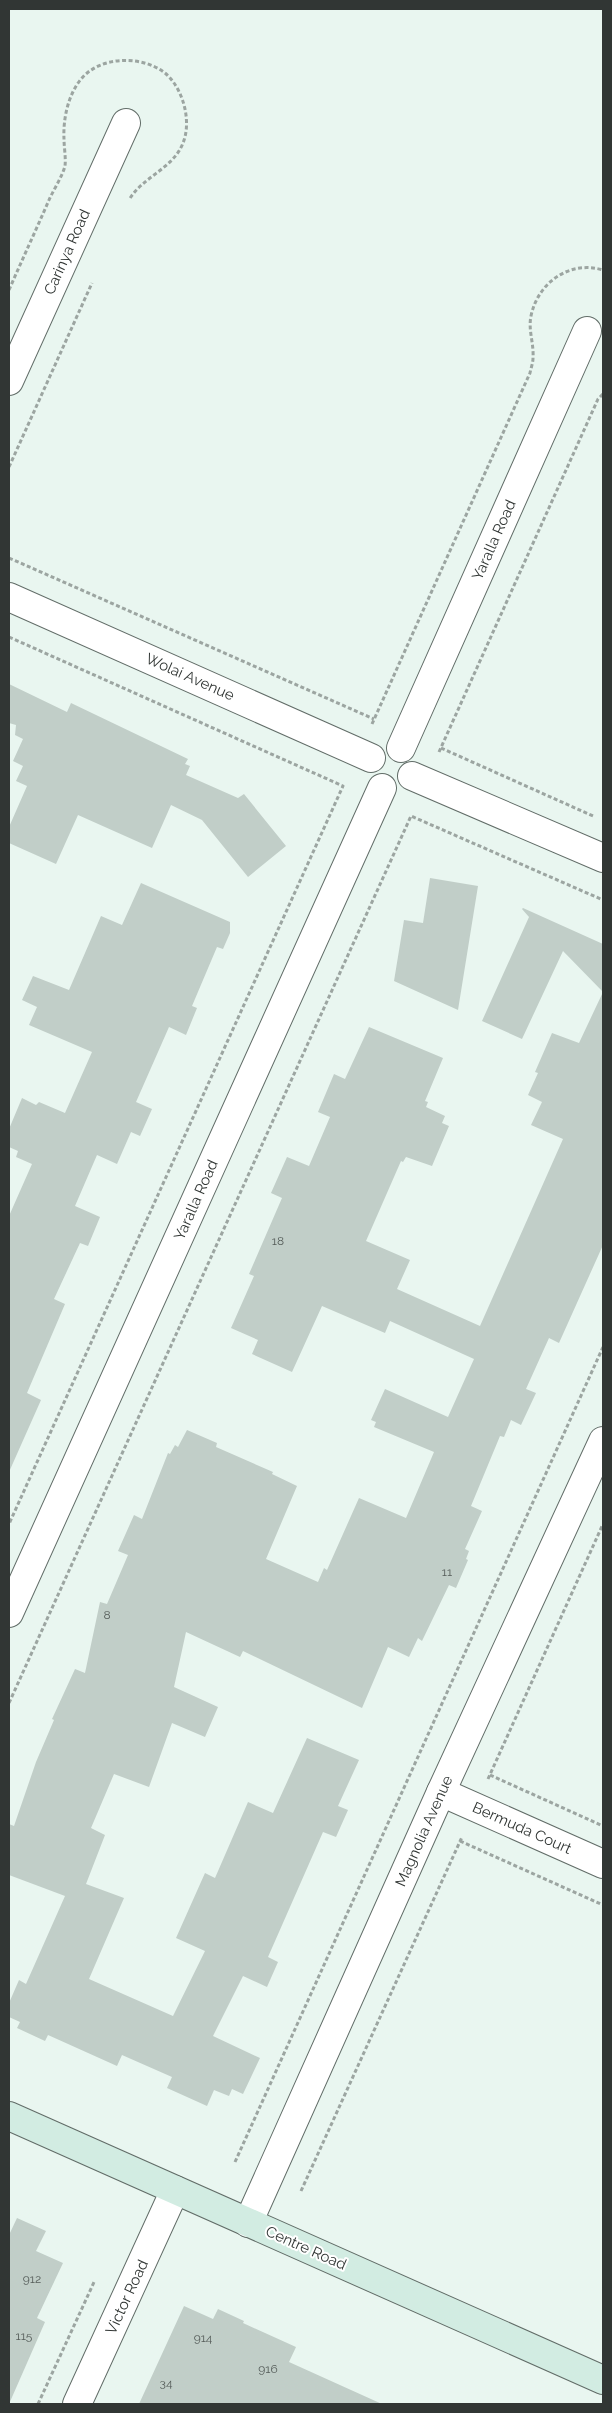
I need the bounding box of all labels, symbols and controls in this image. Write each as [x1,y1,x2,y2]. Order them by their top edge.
street label: Carinya Road [40,207,94,297]
street label: Yaralla Road [468,497,520,583]
street label: Wolai Avenue [143,649,237,705]
street label: Yaralla Road [170,1157,222,1243]
house number: 18 [272,1234,284,1248]
house number: 11 [442,1565,452,1579]
house number: 8 [103,1608,111,1622]
street label: Magnolia Avenue [391,1772,457,1889]
street label: Bermuda Court [470,1798,574,1858]
street label: Centre Road [263,2222,349,2274]
street label: Victor Road [102,2257,152,2337]
house number: 912 [23,2272,41,2286]
house number: 115 [16,2329,33,2343]
house number: 914 [194,2331,213,2345]
house number: 916 [258,2362,278,2376]
house number: 34 [160,2376,173,2390]

